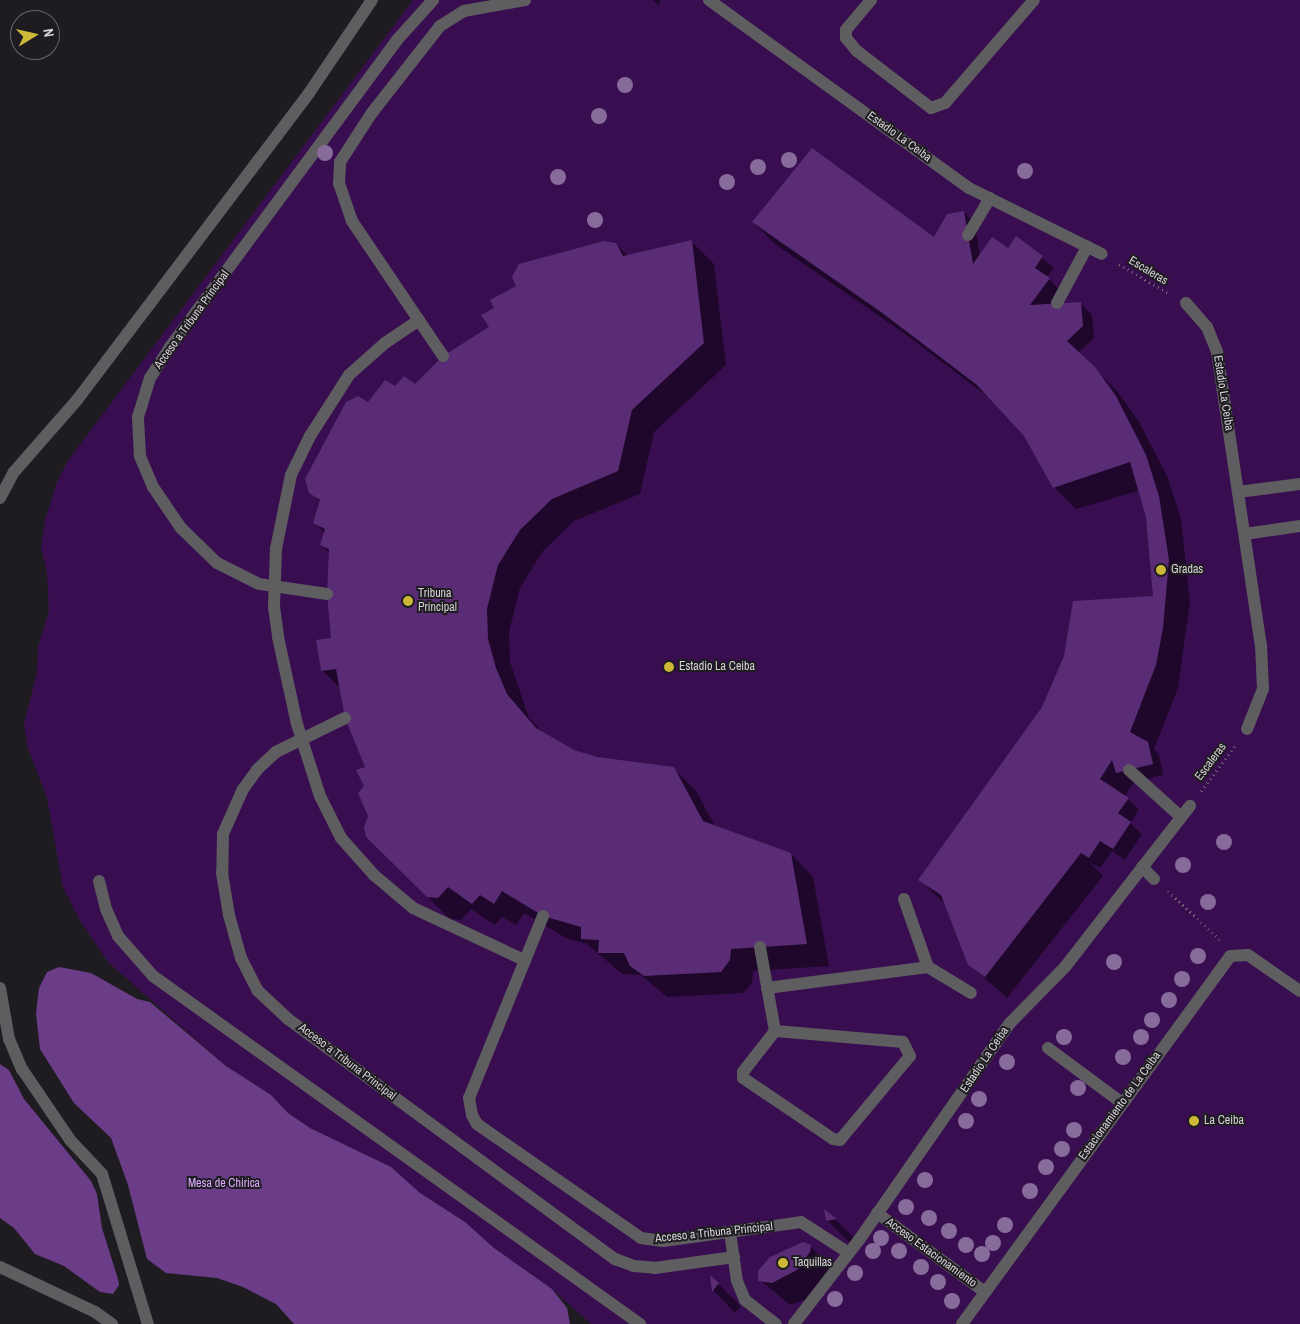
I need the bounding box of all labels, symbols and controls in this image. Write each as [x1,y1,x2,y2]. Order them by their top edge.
north arrow [10,10,60,60]
text: N [39,27,58,38]
street label: Estadio La Ceiba [864,109,934,165]
street label: Escaleras [1126,254,1170,288]
street label: Acceso a Tribuna Principal [151,268,233,372]
street label: Estadio La Ceiba [1210,354,1236,432]
place label: Gradas [1171,563,1203,577]
marker: Gradas [1155,564,1167,576]
place label: Tribuna Principal [418,587,457,615]
marker: Tribuna Principal [402,595,414,607]
place label: Estadio La Ceiba [679,660,755,674]
marker: Estadio La Ceiba [663,661,675,673]
street label: Escaleras [1192,740,1230,784]
street label: Acceso a Tribuna Principal [295,1021,399,1103]
street label: Estadio La Ceiba [958,1024,1012,1096]
street label: Estacionamiento de La Ceiba [1076,1049,1164,1163]
place label: La Ceiba [1204,1114,1244,1128]
marker: La Ceiba [1188,1115,1200,1127]
park label: Mesa de Chirica [188,1177,260,1191]
street label: Acceso Estacionamiento [883,1215,979,1291]
street label: Acceso a Tribuna Principal [654,1220,774,1246]
place label: Taquillas [793,1256,832,1270]
marker: Taquillas [777,1257,789,1269]

